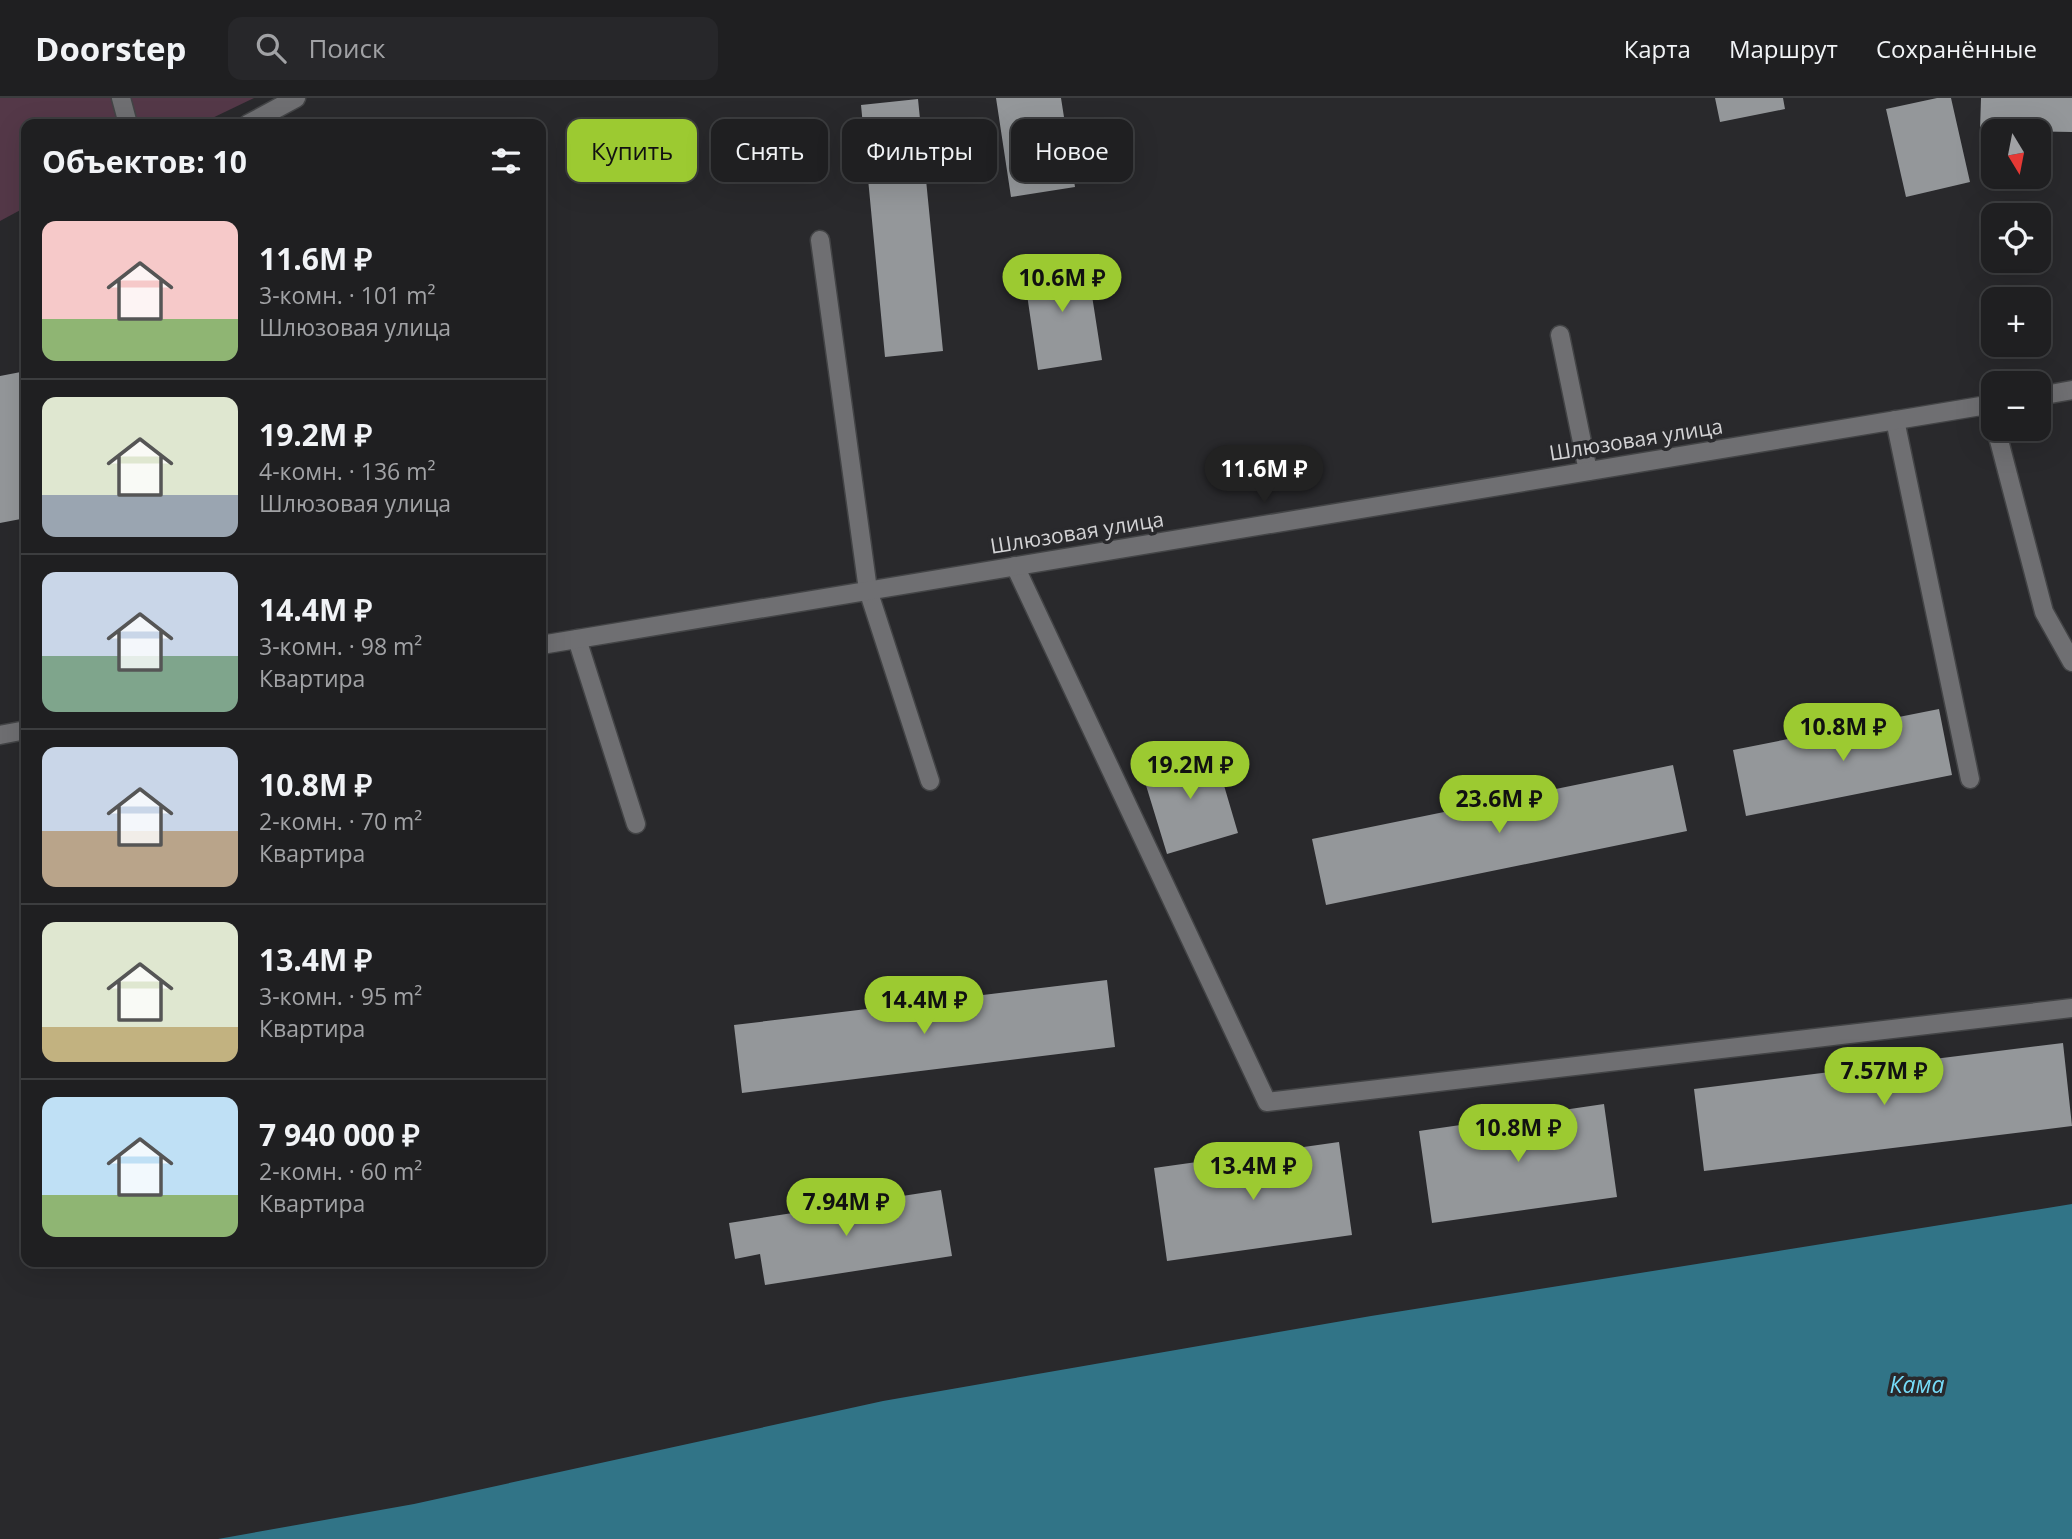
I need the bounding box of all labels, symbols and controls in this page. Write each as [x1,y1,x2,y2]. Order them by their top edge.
search box [228,17,718,80]
text: Doorstep [35,26,186,71]
icon: search [252,29,290,67]
text: Поиск [308,30,385,66]
text: Карта [1624,32,1691,65]
text: Маршрут [1729,32,1838,65]
text: Сохранённые [1876,32,2037,65]
chip: Купить [567,119,697,182]
chip: Снять [711,119,828,182]
chip: Фильтры [842,119,997,182]
chip: Новое [1011,119,1133,182]
north arrow [1981,119,2051,189]
map controls [1981,119,2051,441]
text: Объектов: 10 [42,141,247,182]
icon: filters [487,142,525,180]
button: locate [1981,203,2051,273]
text: 11.6M ₽ [259,238,373,279]
icon: home [98,249,182,333]
pin: 10.6M ₽ [997,254,1127,314]
text: 10.6M ₽ [1018,261,1106,293]
text: 3-комн. · 101 m² [259,279,435,311]
button: + [1981,287,2051,357]
text: Шлюзовая улица [259,311,451,343]
button: − [1981,371,2051,441]
street label: Шлюзовая улица [1547,411,1725,467]
text: 19.2M ₽ [259,414,373,455]
icon: home [98,425,182,509]
pin: 11.6M ₽ [1199,446,1329,505]
text: 11.6M ₽ [1220,452,1308,484]
text: 4-комн. · 136 m² [259,455,435,487]
text: Шлюзовая улица [259,487,451,519]
street label: Шлюзовая улица [988,504,1166,560]
text: 14.4M ₽ [259,589,373,630]
icon: home [98,600,182,684]
text: 3-комн. · 98 m² [259,630,422,662]
text: Квартира [259,662,365,694]
pin: 10.8M ₽ [1778,704,1908,763]
text: 10.8M ₽ [1799,710,1887,742]
pin: 19.2M ₽ [1125,742,1255,801]
text: 19.2M ₽ [1146,748,1234,780]
text: 10.8M ₽ [259,764,373,805]
icon: home [98,775,182,859]
pin: 23.6M ₽ [1434,776,1564,835]
text: 23.6M ₽ [1455,782,1543,814]
text: 2-комн. · 70 m² [259,805,422,837]
text: Квартира [259,837,365,869]
text: 13.4M ₽ [259,939,373,980]
icon: home [98,950,182,1034]
pin: 14.4M ₽ [859,976,989,1036]
text: 3-комн. · 95 m² [259,980,422,1012]
text: 14.4M ₽ [880,983,968,1015]
text: Квартира [259,1012,365,1044]
pin: 7.57M ₽ [1819,1048,1949,1107]
text: 7.57M ₽ [1840,1054,1928,1086]
pin: 10.8M ₽ [1453,1104,1583,1164]
text: 10.8M ₽ [1474,1111,1562,1143]
text: 7 940 000 ₽ [259,1114,420,1155]
icon: home [98,1125,182,1209]
pin: 13.4M ₽ [1188,1142,1318,1202]
text: 13.4M ₽ [1209,1149,1297,1181]
text: 2-комн. · 60 m² [259,1155,422,1187]
pin: 7.94M ₽ [781,1178,911,1238]
text: 7.94M ₽ [802,1185,890,1217]
text: Квартира [259,1187,365,1219]
water label: Кама [1890,1368,1944,1400]

